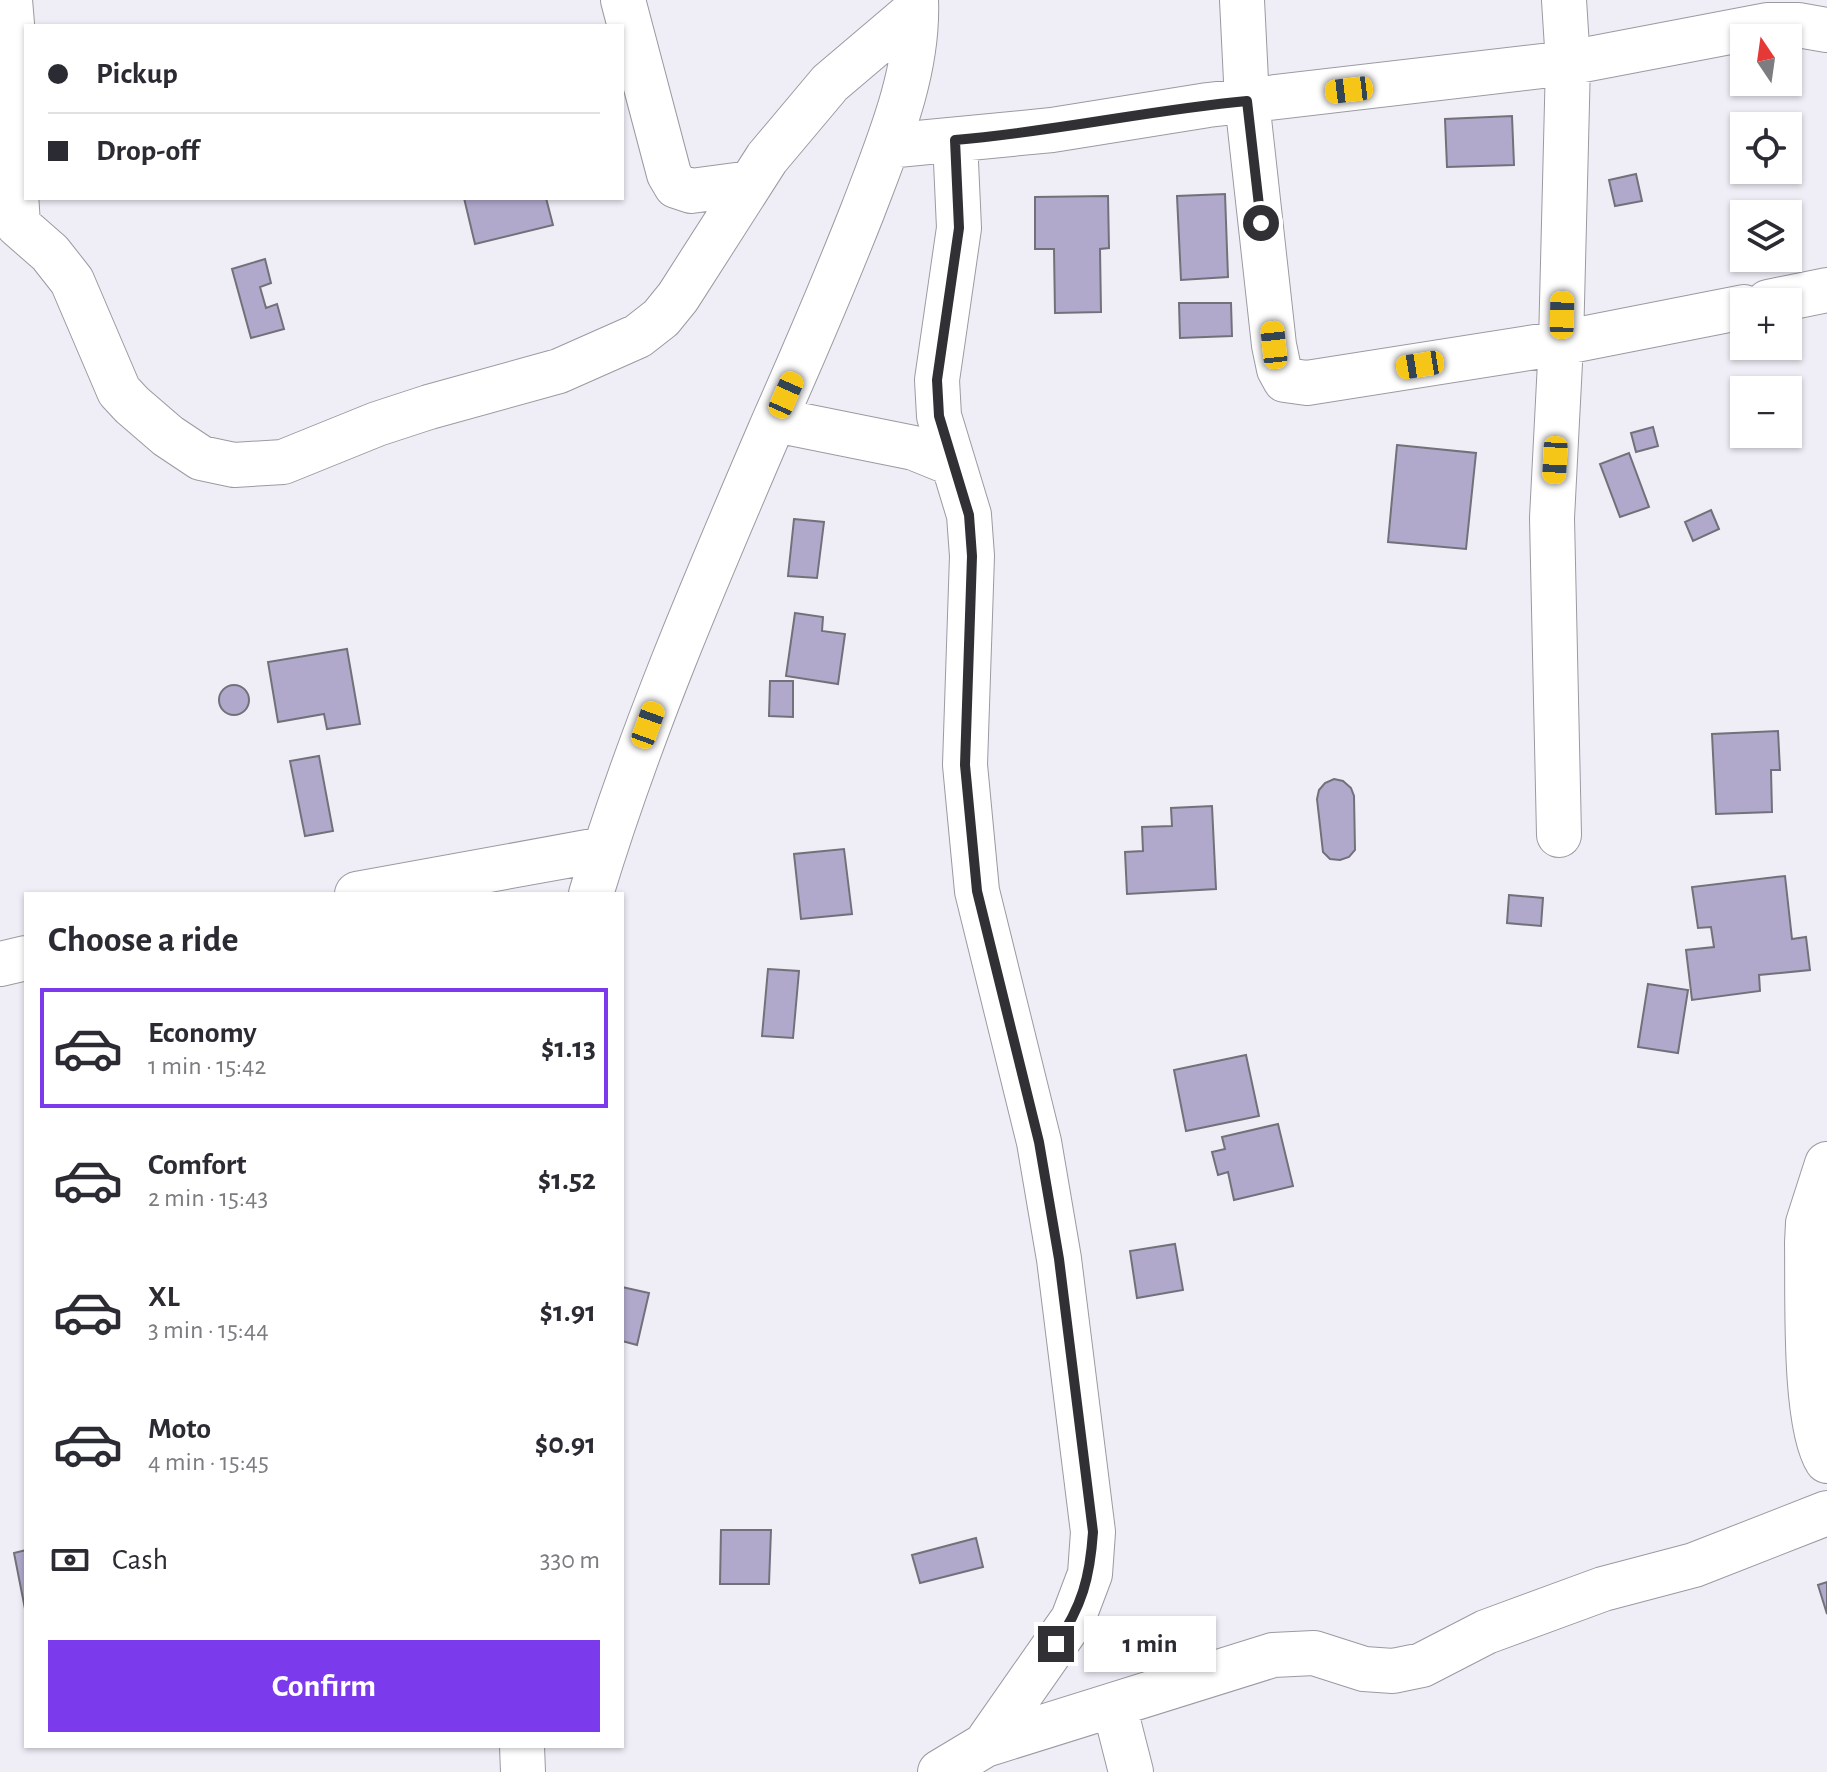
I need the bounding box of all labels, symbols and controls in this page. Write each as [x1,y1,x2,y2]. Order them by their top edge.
north arrow [1730,24,1802,96]
map controls [1730,24,1802,448]
text: Pickup [96,59,178,89]
car [1324,75,1374,105]
button: locate [1730,112,1802,184]
text: Drop-off [96,136,199,166]
button: layers [1730,200,1802,272]
route start [1243,205,1279,241]
button: + [1730,288,1802,360]
car [1550,291,1574,339]
car [1260,320,1288,370]
car [1394,349,1446,381]
car [765,368,807,422]
button: − [1730,376,1802,448]
car [1542,435,1568,485]
car [629,698,667,752]
text: Choose a ride [48,922,238,958]
icon: car [52,1012,124,1084]
text: Economy [148,1018,257,1048]
text: $1.13 [541,1033,596,1063]
text: 1 min · 15:42 [148,1053,266,1079]
icon: car [52,1144,124,1216]
text: Comfort [148,1150,247,1180]
text: $1.52 [538,1165,596,1195]
text: 2 min · 15:43 [148,1185,268,1211]
icon: car [52,1276,124,1348]
text: XL [148,1282,180,1312]
text: $1.91 [540,1297,596,1327]
text: 3 min · 15:44 [148,1317,269,1343]
icon: car [52,1408,124,1480]
text: Moto [148,1414,211,1444]
text: $0.91 [535,1429,596,1459]
text: 4 min · 15:45 [148,1449,269,1475]
icon: cash [48,1538,92,1582]
text: Cash [112,1545,168,1575]
text: 330 m [540,1547,600,1573]
callout: 1 min [1084,1616,1216,1672]
route end [1038,1626,1074,1662]
text: 1 min [1123,1631,1177,1657]
button: Confirm [48,1640,600,1732]

